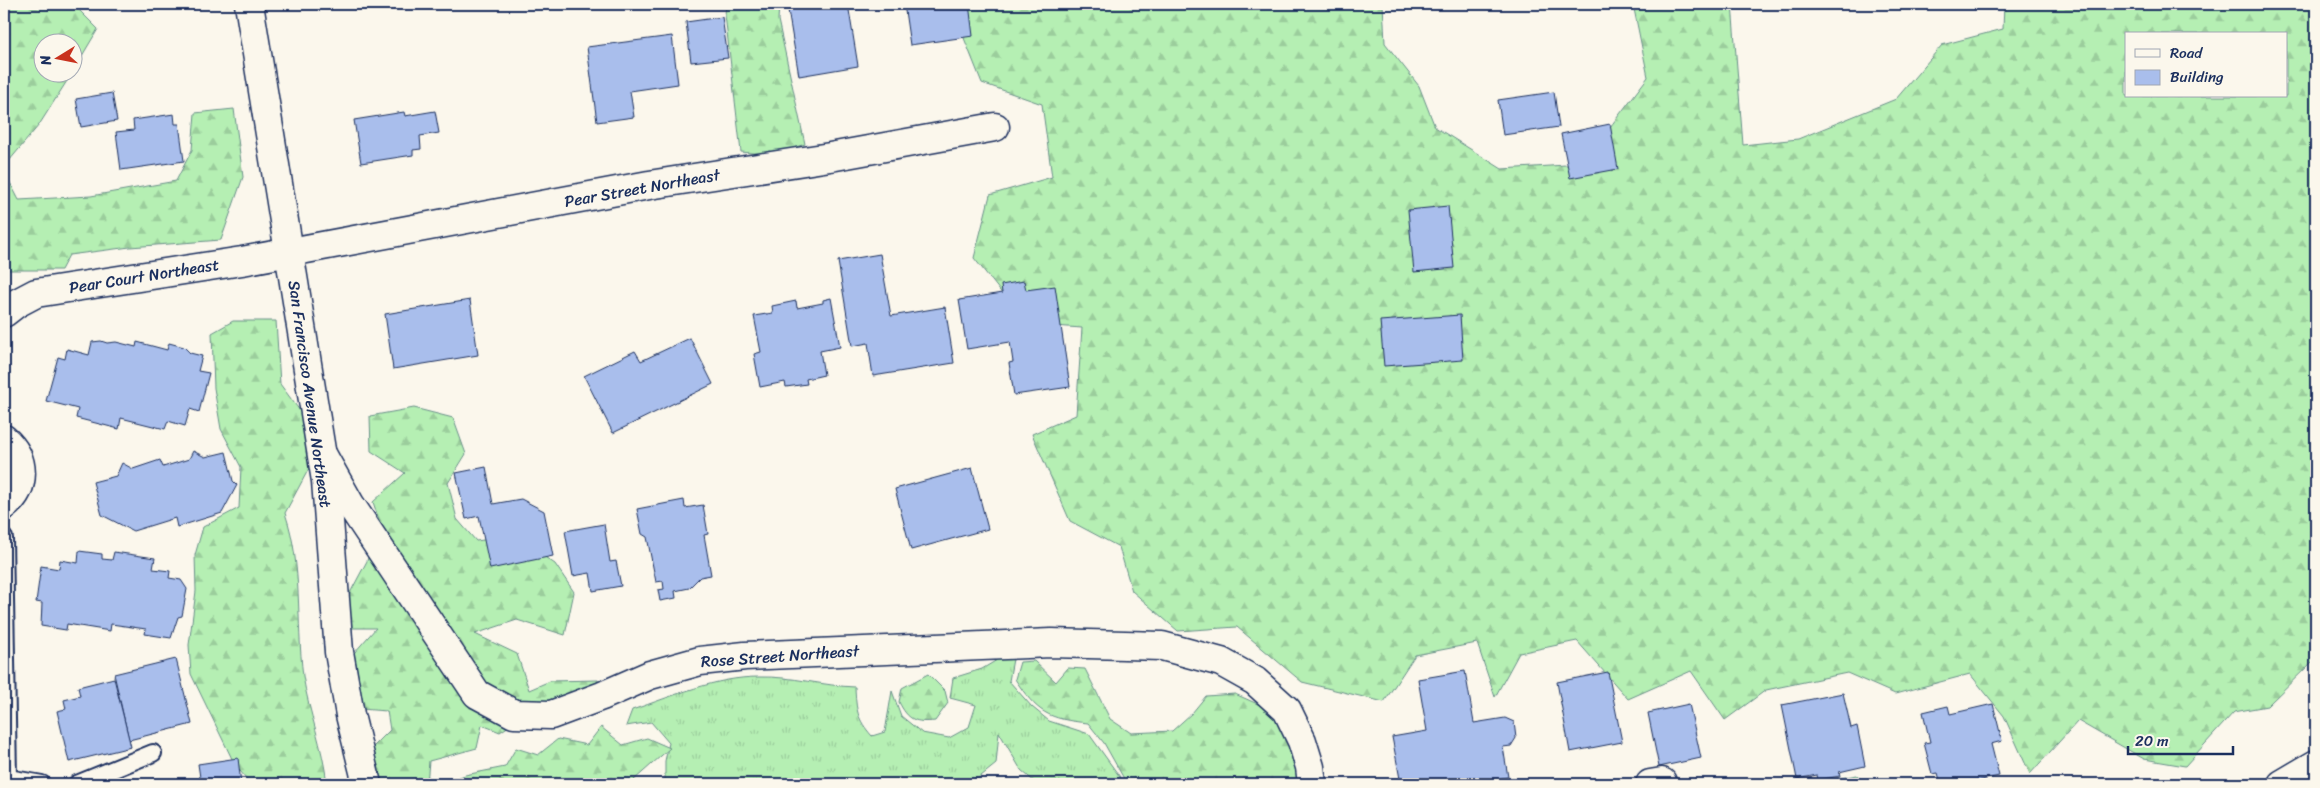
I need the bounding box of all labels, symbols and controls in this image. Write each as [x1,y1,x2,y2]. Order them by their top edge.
north arrow [32,32,82,82]
legend [2125,32,2288,98]
text: Road [2170,40,2203,66]
text: N [32,53,59,68]
text: Building [2170,64,2224,90]
street label: Pear Street Northeast [562,160,723,216]
street label: Pear Court Northeast [67,250,221,302]
street label: San Francisco Avenue Northeast [280,279,340,509]
street label: Rose Street Northeast [700,636,861,676]
scale bar [2128,723,2232,755]
text: 20 m [2135,728,2169,754]

